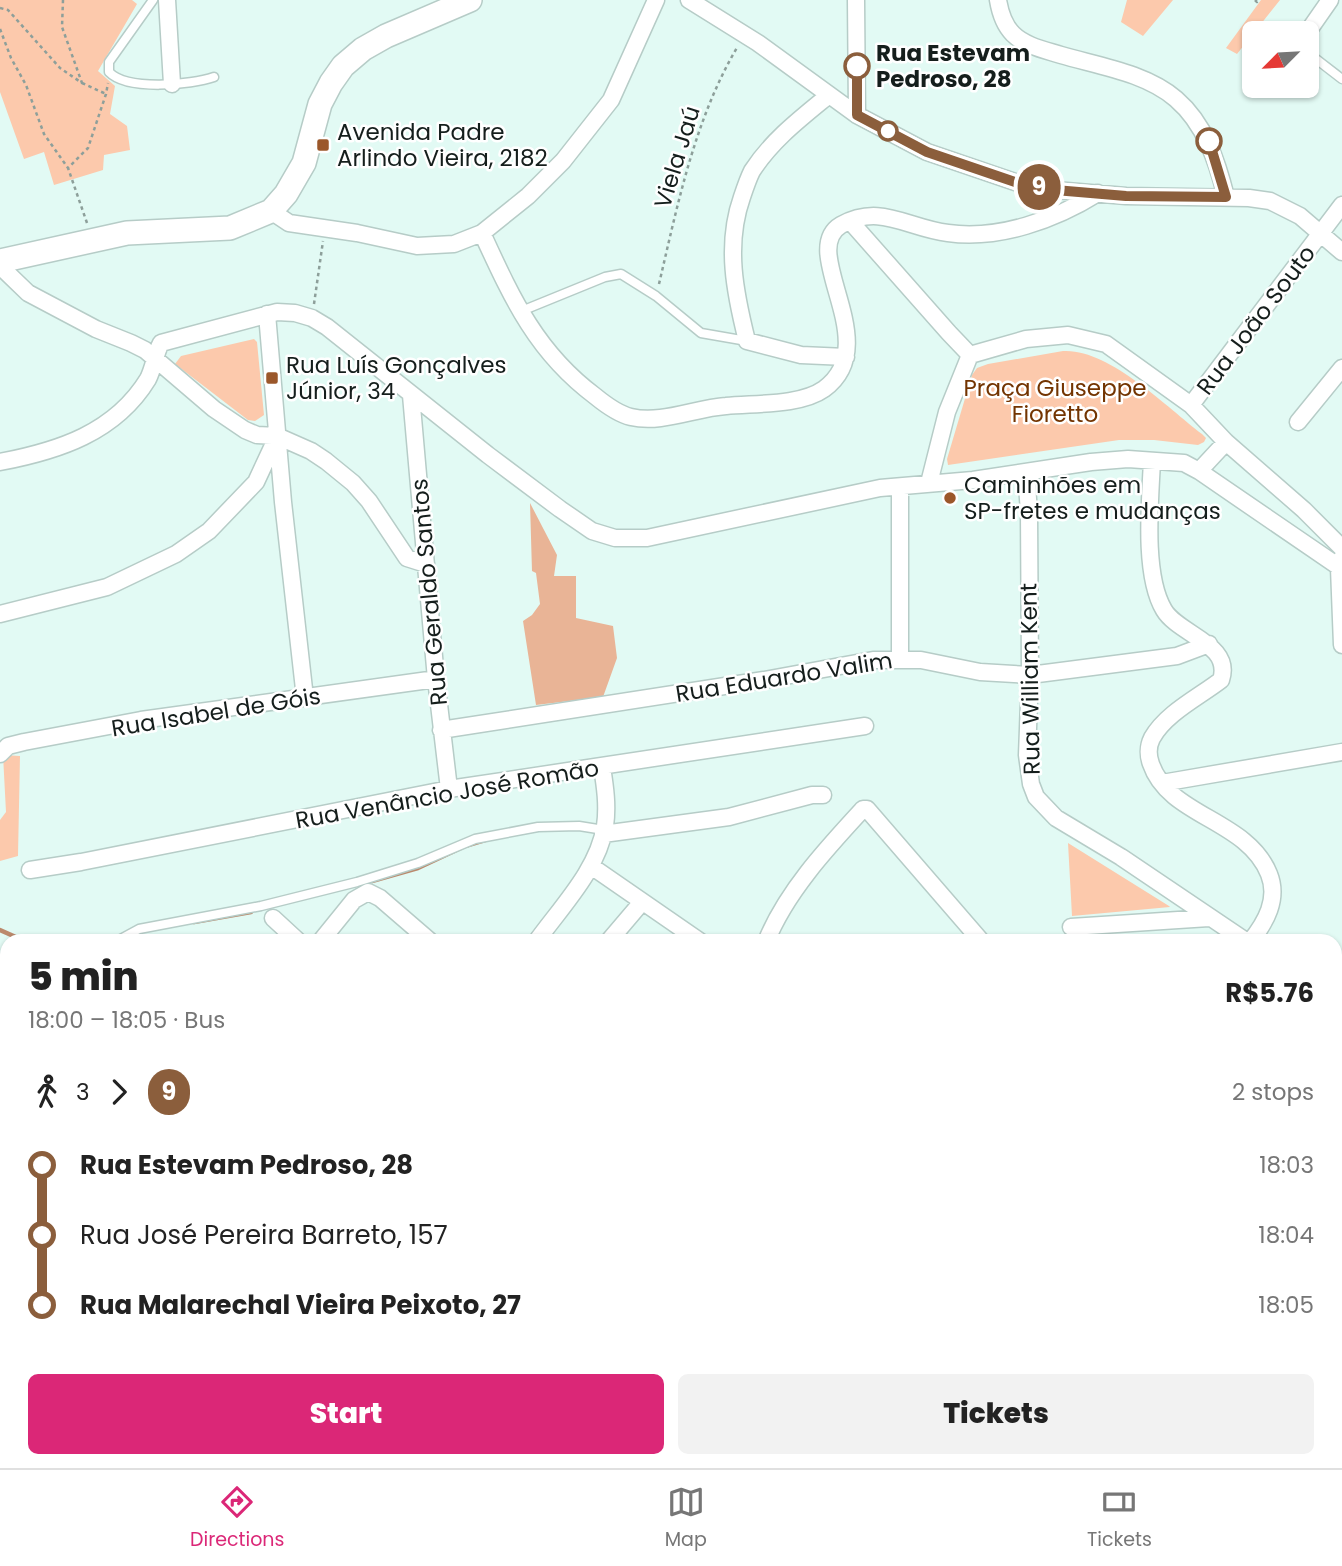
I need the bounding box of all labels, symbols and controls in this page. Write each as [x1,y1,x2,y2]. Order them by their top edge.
north arrow [1242,21,1320,98]
map controls [1242,21,1319,98]
place label: Rua Estevam Pedroso, 28 [876,37,1030,95]
marker: Rua Estevam Pedroso, 28 [844,53,870,79]
street label: Viela Jaú [646,102,708,212]
place label: Avenida Padre Arlindo Vieira, 2182 [337,116,548,174]
unlabelled marker [878,121,898,141]
unlabelled marker [1196,128,1222,154]
marker: Avenida Padre Arlindo Vieira, 2182 [315,137,331,153]
line badge: 9 [1016,164,1062,210]
text: 9 [1032,170,1046,203]
street label: Rua João Souto [1189,239,1323,401]
place label: Rua Luís Gonçalves Júnior, 34 [286,349,507,407]
marker: Rua Luís Gonçalves Júnior, 34 [264,370,280,386]
park label: Praça Giuseppe Fioretto [964,372,1147,430]
place label: Caminhões em SP-fretes e mudanças [964,469,1221,527]
street label: Rua Geraldo Santos [403,477,455,707]
marker: Caminhões em SP-fretes e mudanças [942,490,958,506]
street label: Rua William Kent [1012,583,1048,775]
street label: Rua Eduardo Valim [673,644,895,710]
street label: Rua Isabel de Góis [109,680,323,744]
street label: Rua Venâncio José Romão [293,752,601,836]
text: 5 min [28,950,138,1003]
text: R$5.76 [1225,975,1314,1011]
text: 18:00 – 18:05 · Bus [28,1004,225,1036]
icon: walk [28,1073,66,1111]
icon: forward [100,1073,138,1111]
text: 9 [162,1075,176,1108]
text: 3 [76,1076,90,1108]
text: 2 stops [1232,1076,1314,1108]
text: Rua Estevam Pedroso, 28 [80,1147,413,1183]
text: 18:03 [1259,1149,1314,1181]
text: Rua José Pereira Barreto, 157 [80,1217,448,1253]
text: 18:04 [1258,1219,1314,1251]
text: Rua Malarechal Vieira Peixoto, 27 [80,1287,521,1323]
text: 18:05 [1258,1289,1314,1321]
button: Start [28,1374,664,1454]
button: Tickets [678,1374,1314,1454]
tab: Directions [190,1483,284,1554]
tab: Map [665,1483,707,1554]
tab: Tickets [1087,1483,1152,1554]

